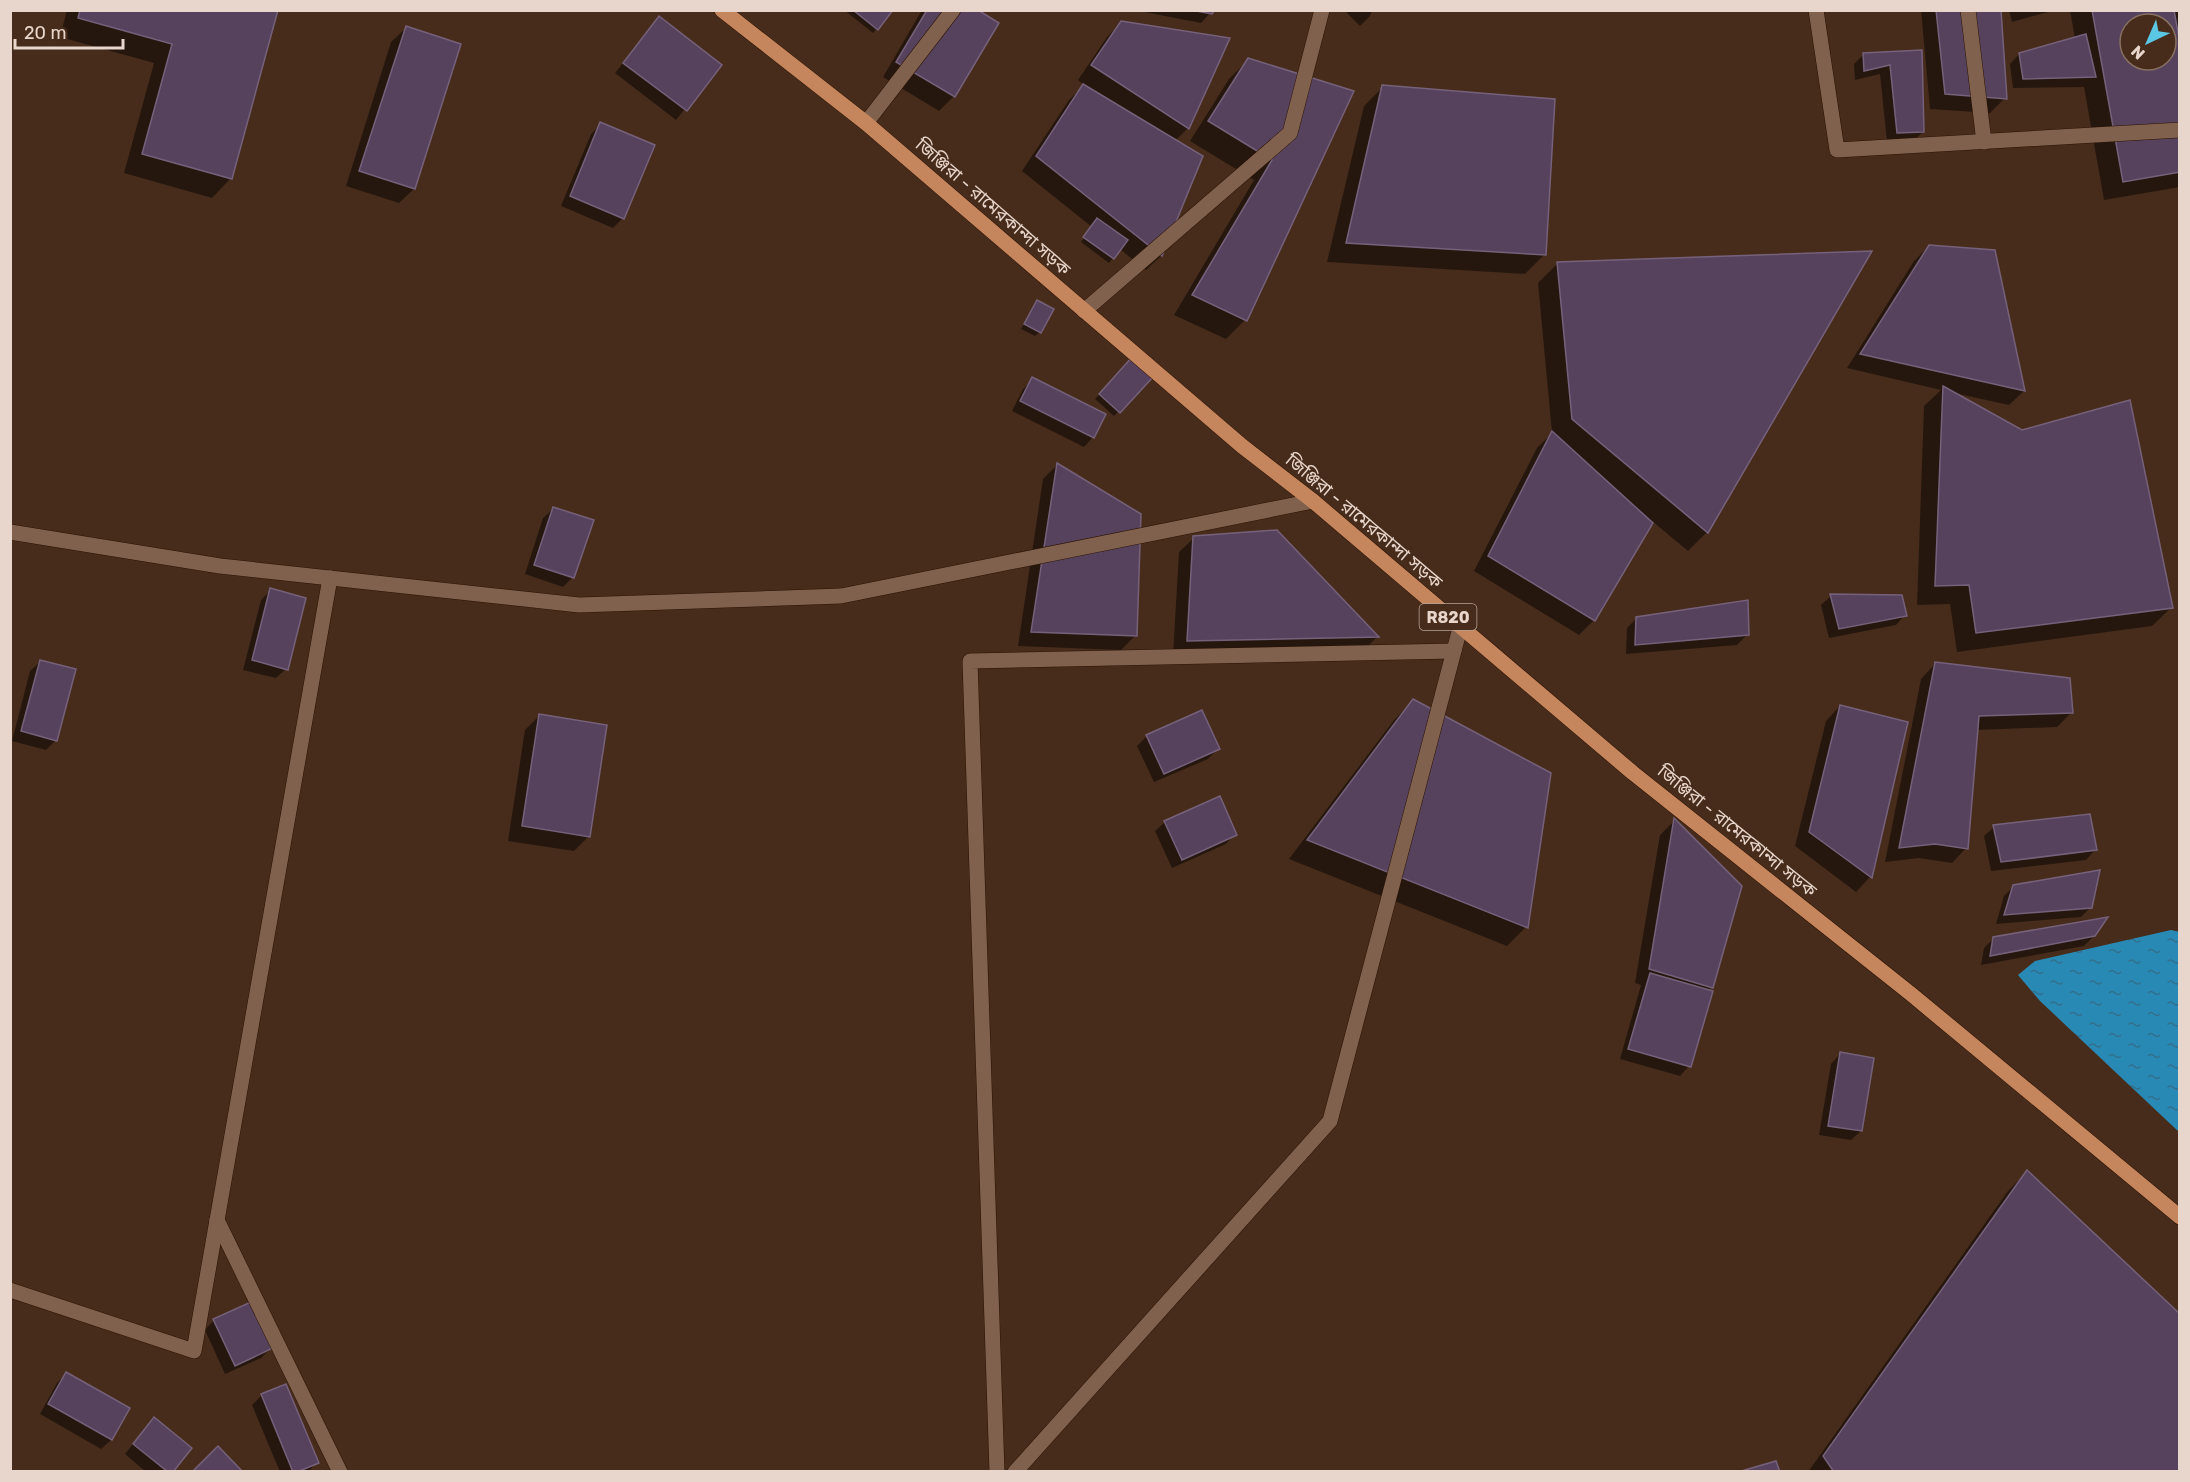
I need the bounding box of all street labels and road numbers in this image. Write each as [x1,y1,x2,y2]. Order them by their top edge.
street label: জিঞ্জিরা - রামেরকান্দা সড়ক [910,133,1075,281]
street label: জিঞ্জিরা - রামেরকান্দা সড়ক [1280,448,1447,593]
road number: R820 [1420,604,1476,630]
street label: জিঞ্জিরা - রামেরকান্দা সড়ক [1652,760,1821,902]

